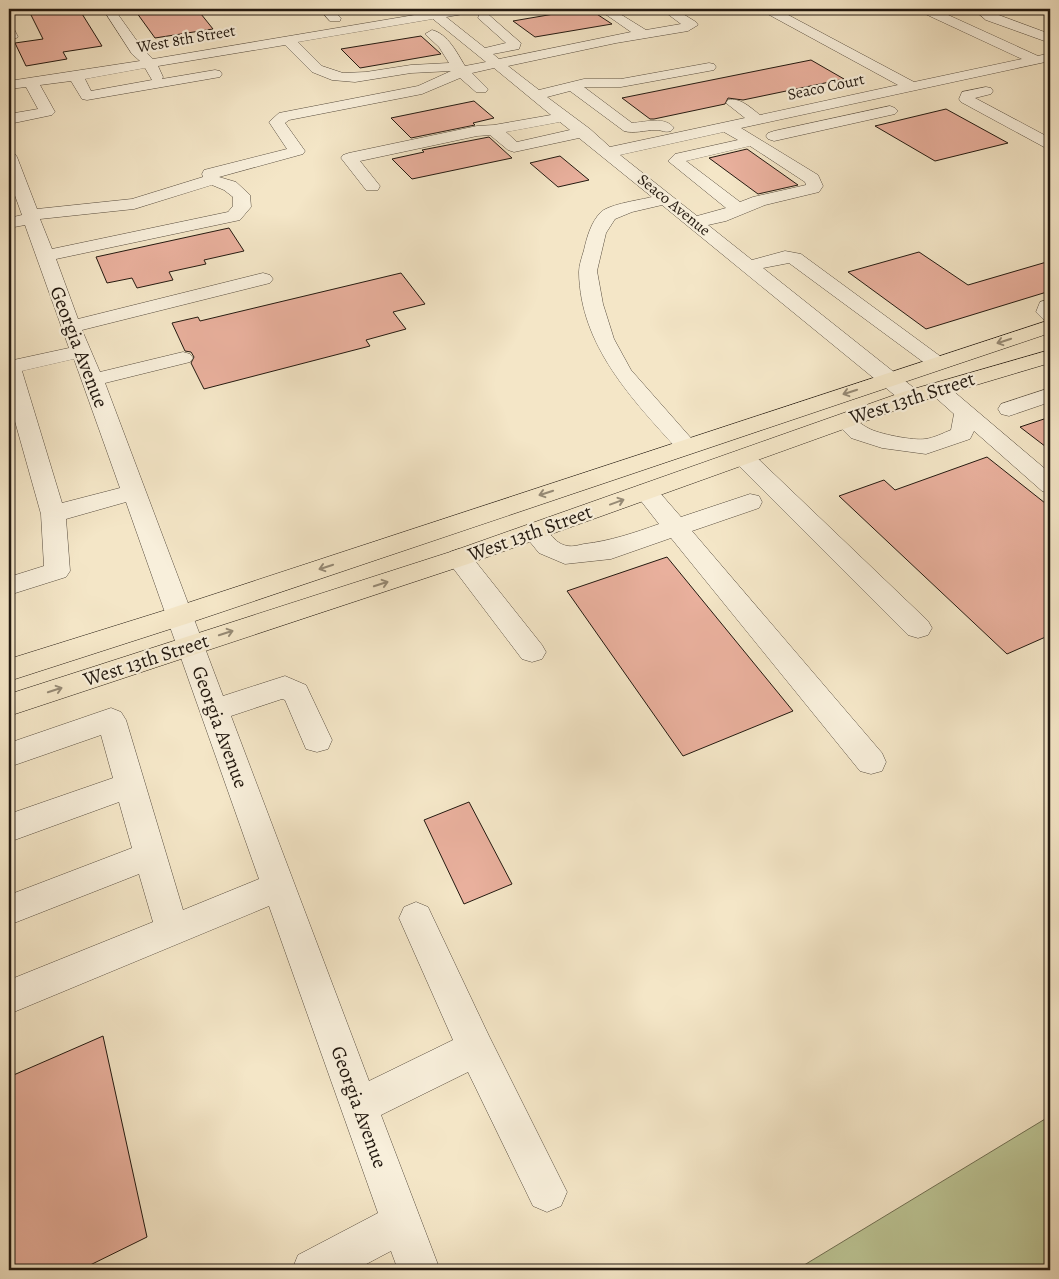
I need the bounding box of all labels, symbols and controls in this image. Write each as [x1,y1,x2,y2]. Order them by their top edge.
street label: West 8th Street [134,19,237,59]
street label: Seaco Court [785,68,867,106]
street label: Seaco Avenue [633,169,715,241]
street label: Georgia Avenue [43,282,115,412]
one-way arrow [997,337,1012,346]
street label: West 13th Street [845,365,979,431]
one-way arrow [842,388,858,397]
one-way arrow [538,489,554,499]
one-way arrow [609,497,624,506]
street label: West 13th Street [463,498,596,568]
one-way arrow [318,563,334,572]
one-way arrow [372,578,388,588]
street label: West 13th Street [79,627,213,693]
one-way arrow [218,628,234,638]
street label: Georgia Avenue [185,662,255,792]
one-way arrow [47,684,63,694]
street label: Georgia Avenue [324,1042,394,1172]

